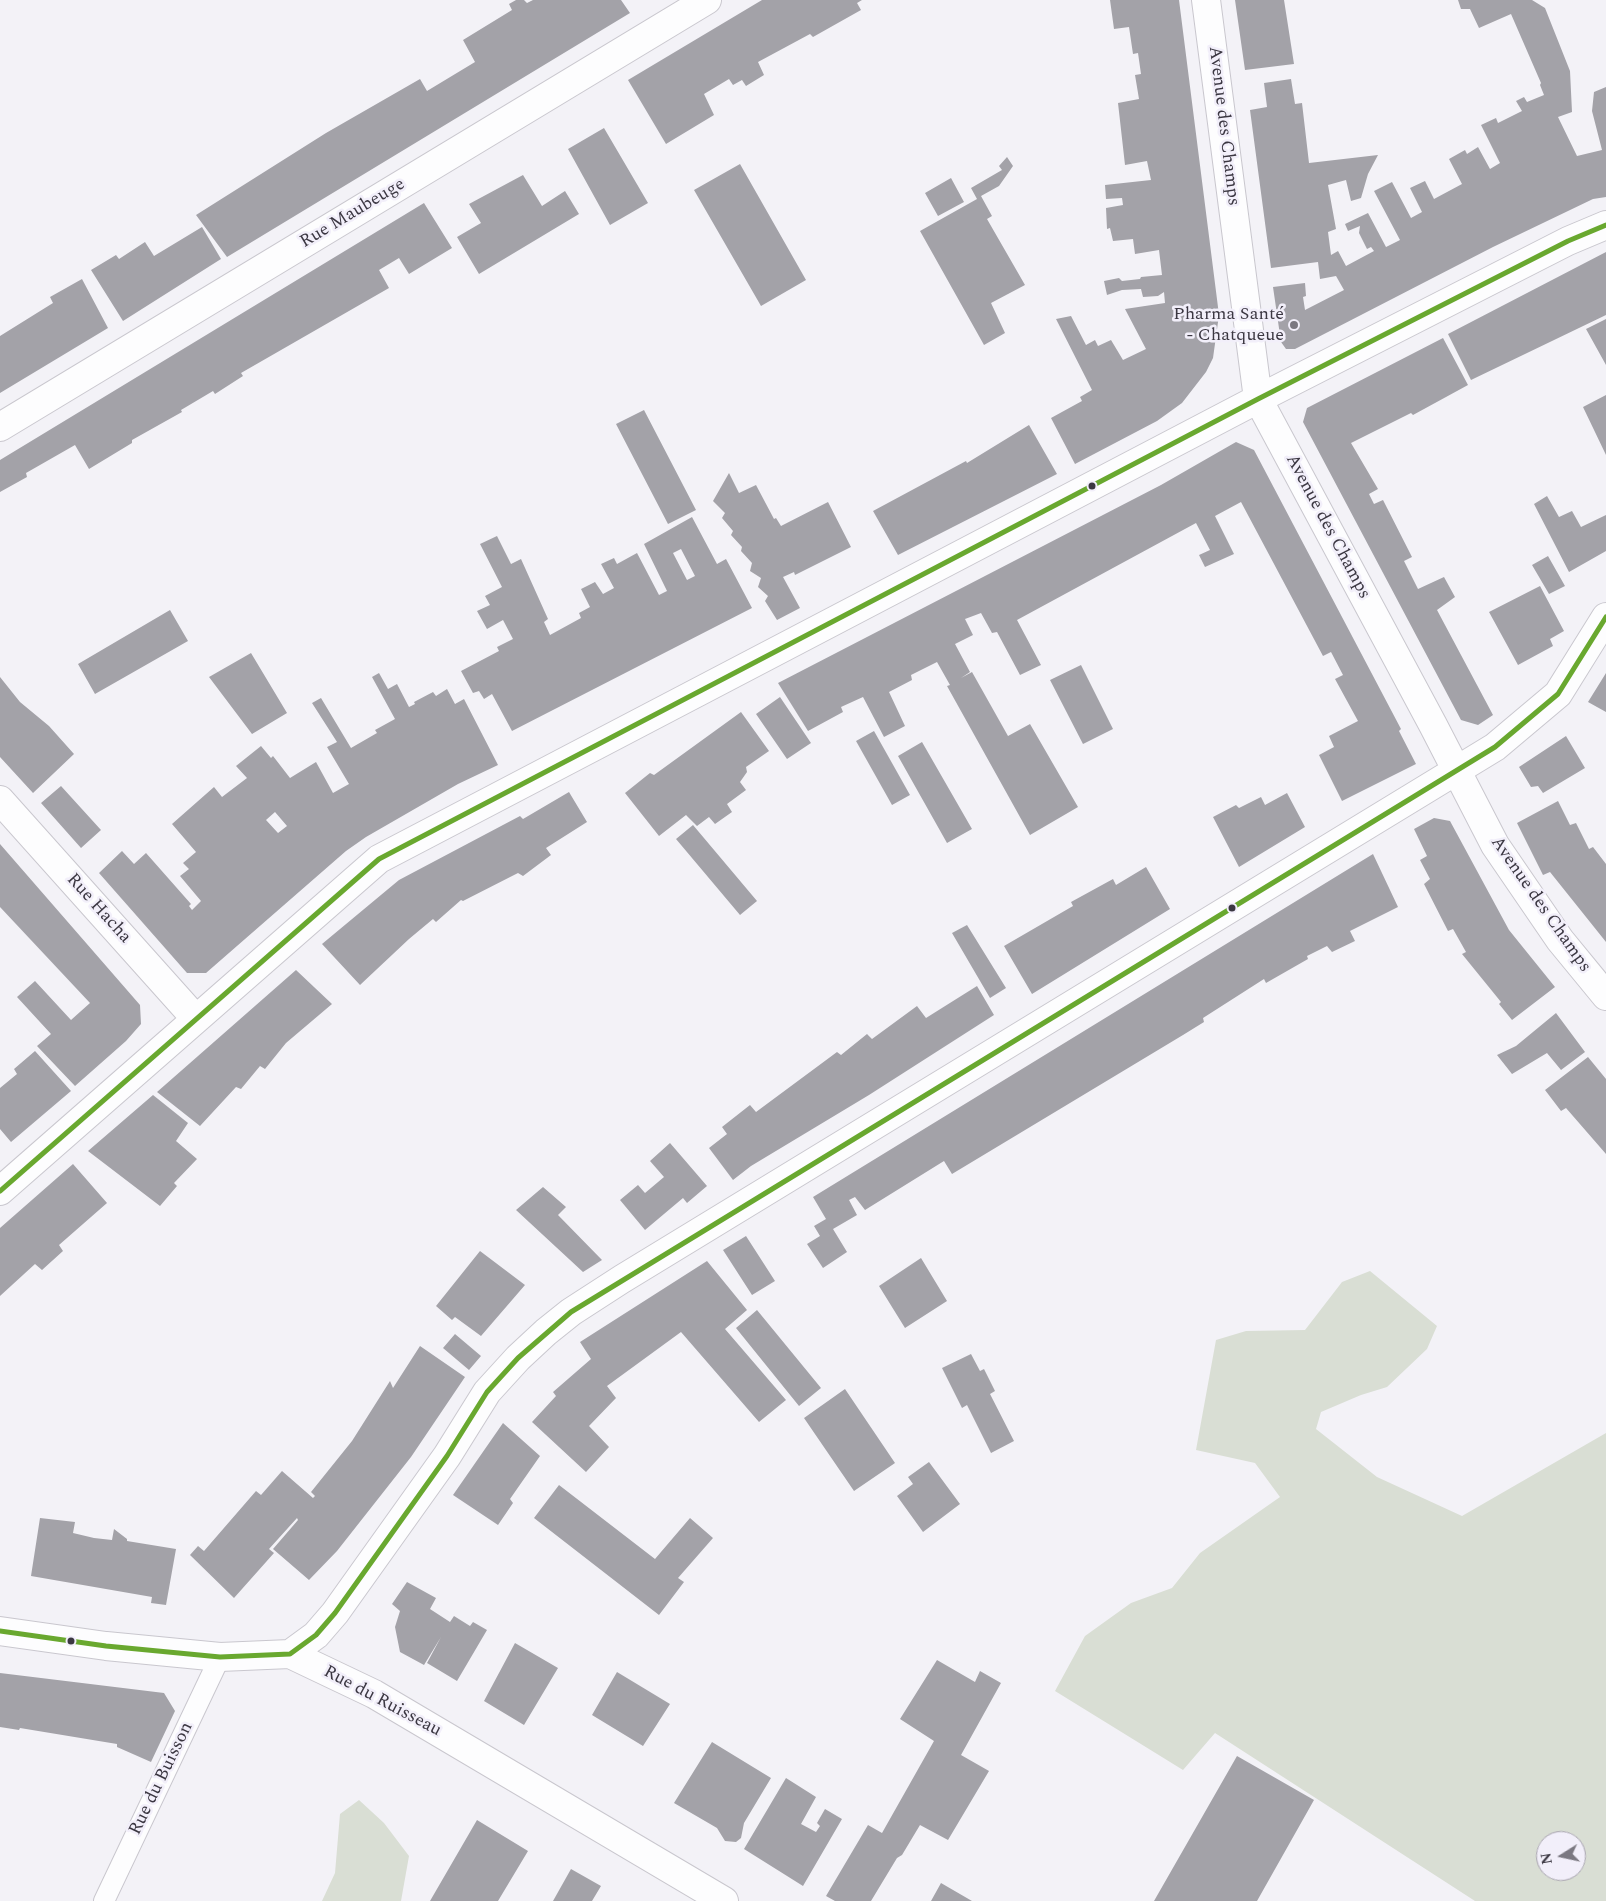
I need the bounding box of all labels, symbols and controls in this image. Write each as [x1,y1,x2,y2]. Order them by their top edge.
street label: Avenue des Champs [1202,45,1244,207]
street label: Rue Maubeuge [297,174,409,254]
place label: Pharma Santé - Chatqueue [1173,304,1284,346]
marker: Pharma Santé - Chatqueue [1288,319,1300,331]
street label: Avenue des Champs [1280,451,1374,603]
unlabelled marker [1087,481,1097,491]
street label: Avenue des Champs [1485,833,1595,977]
street label: Rue Hacha [61,870,135,948]
unlabelled marker [1227,903,1237,913]
unlabelled marker [66,1636,76,1646]
street label: Rue du Ruisseau [319,1662,445,1742]
street label: Rue du Buisson [125,1719,199,1839]
north arrow [1536,1831,1586,1881]
text: N [1535,1851,1558,1866]

